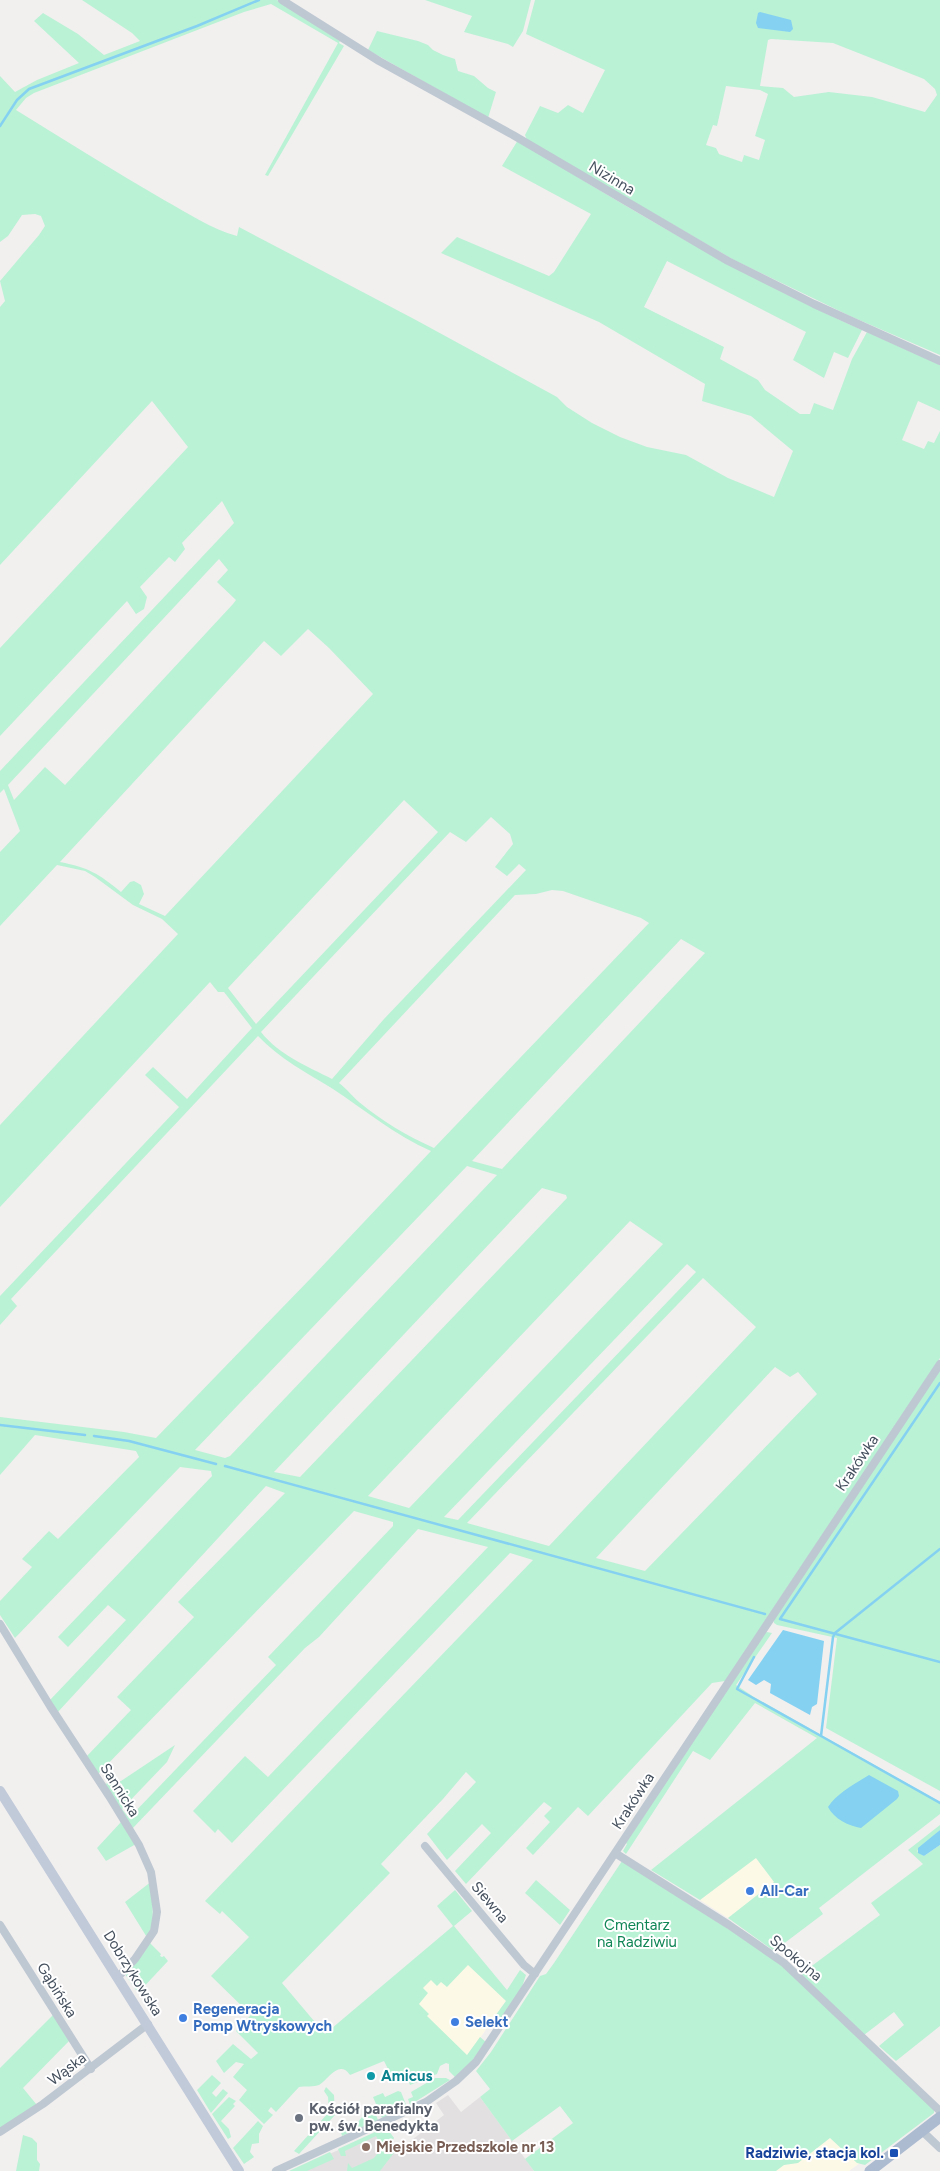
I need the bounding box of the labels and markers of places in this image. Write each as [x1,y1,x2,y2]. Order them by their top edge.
place label: All-Car [760,1882,809,1900]
marker: All-Car [744,1885,756,1897]
place label: Regeneracja Pomp Wtryskowych [193,2000,332,2035]
marker: Regeneracja Pomp Wtryskowych [177,2012,189,2024]
place label: Selekt [465,2013,509,2031]
marker: Selekt [449,2016,461,2028]
place label: Amicus [381,2067,432,2085]
marker: Amicus [365,2070,377,2082]
place label: Kościół parafialny pw. św. Benedykta [309,2100,438,2135]
marker: Kościół parafialny pw. św. Benedykta [293,2112,305,2124]
place label: Miejskie Przedszkole nr 13 [376,2138,554,2156]
marker: Miejskie Przedszkole nr 13 [360,2141,372,2153]
place label: Radziwie, stacja kol. [745,2144,884,2162]
marker: Radziwie, stacja kol. [888,2147,900,2159]

